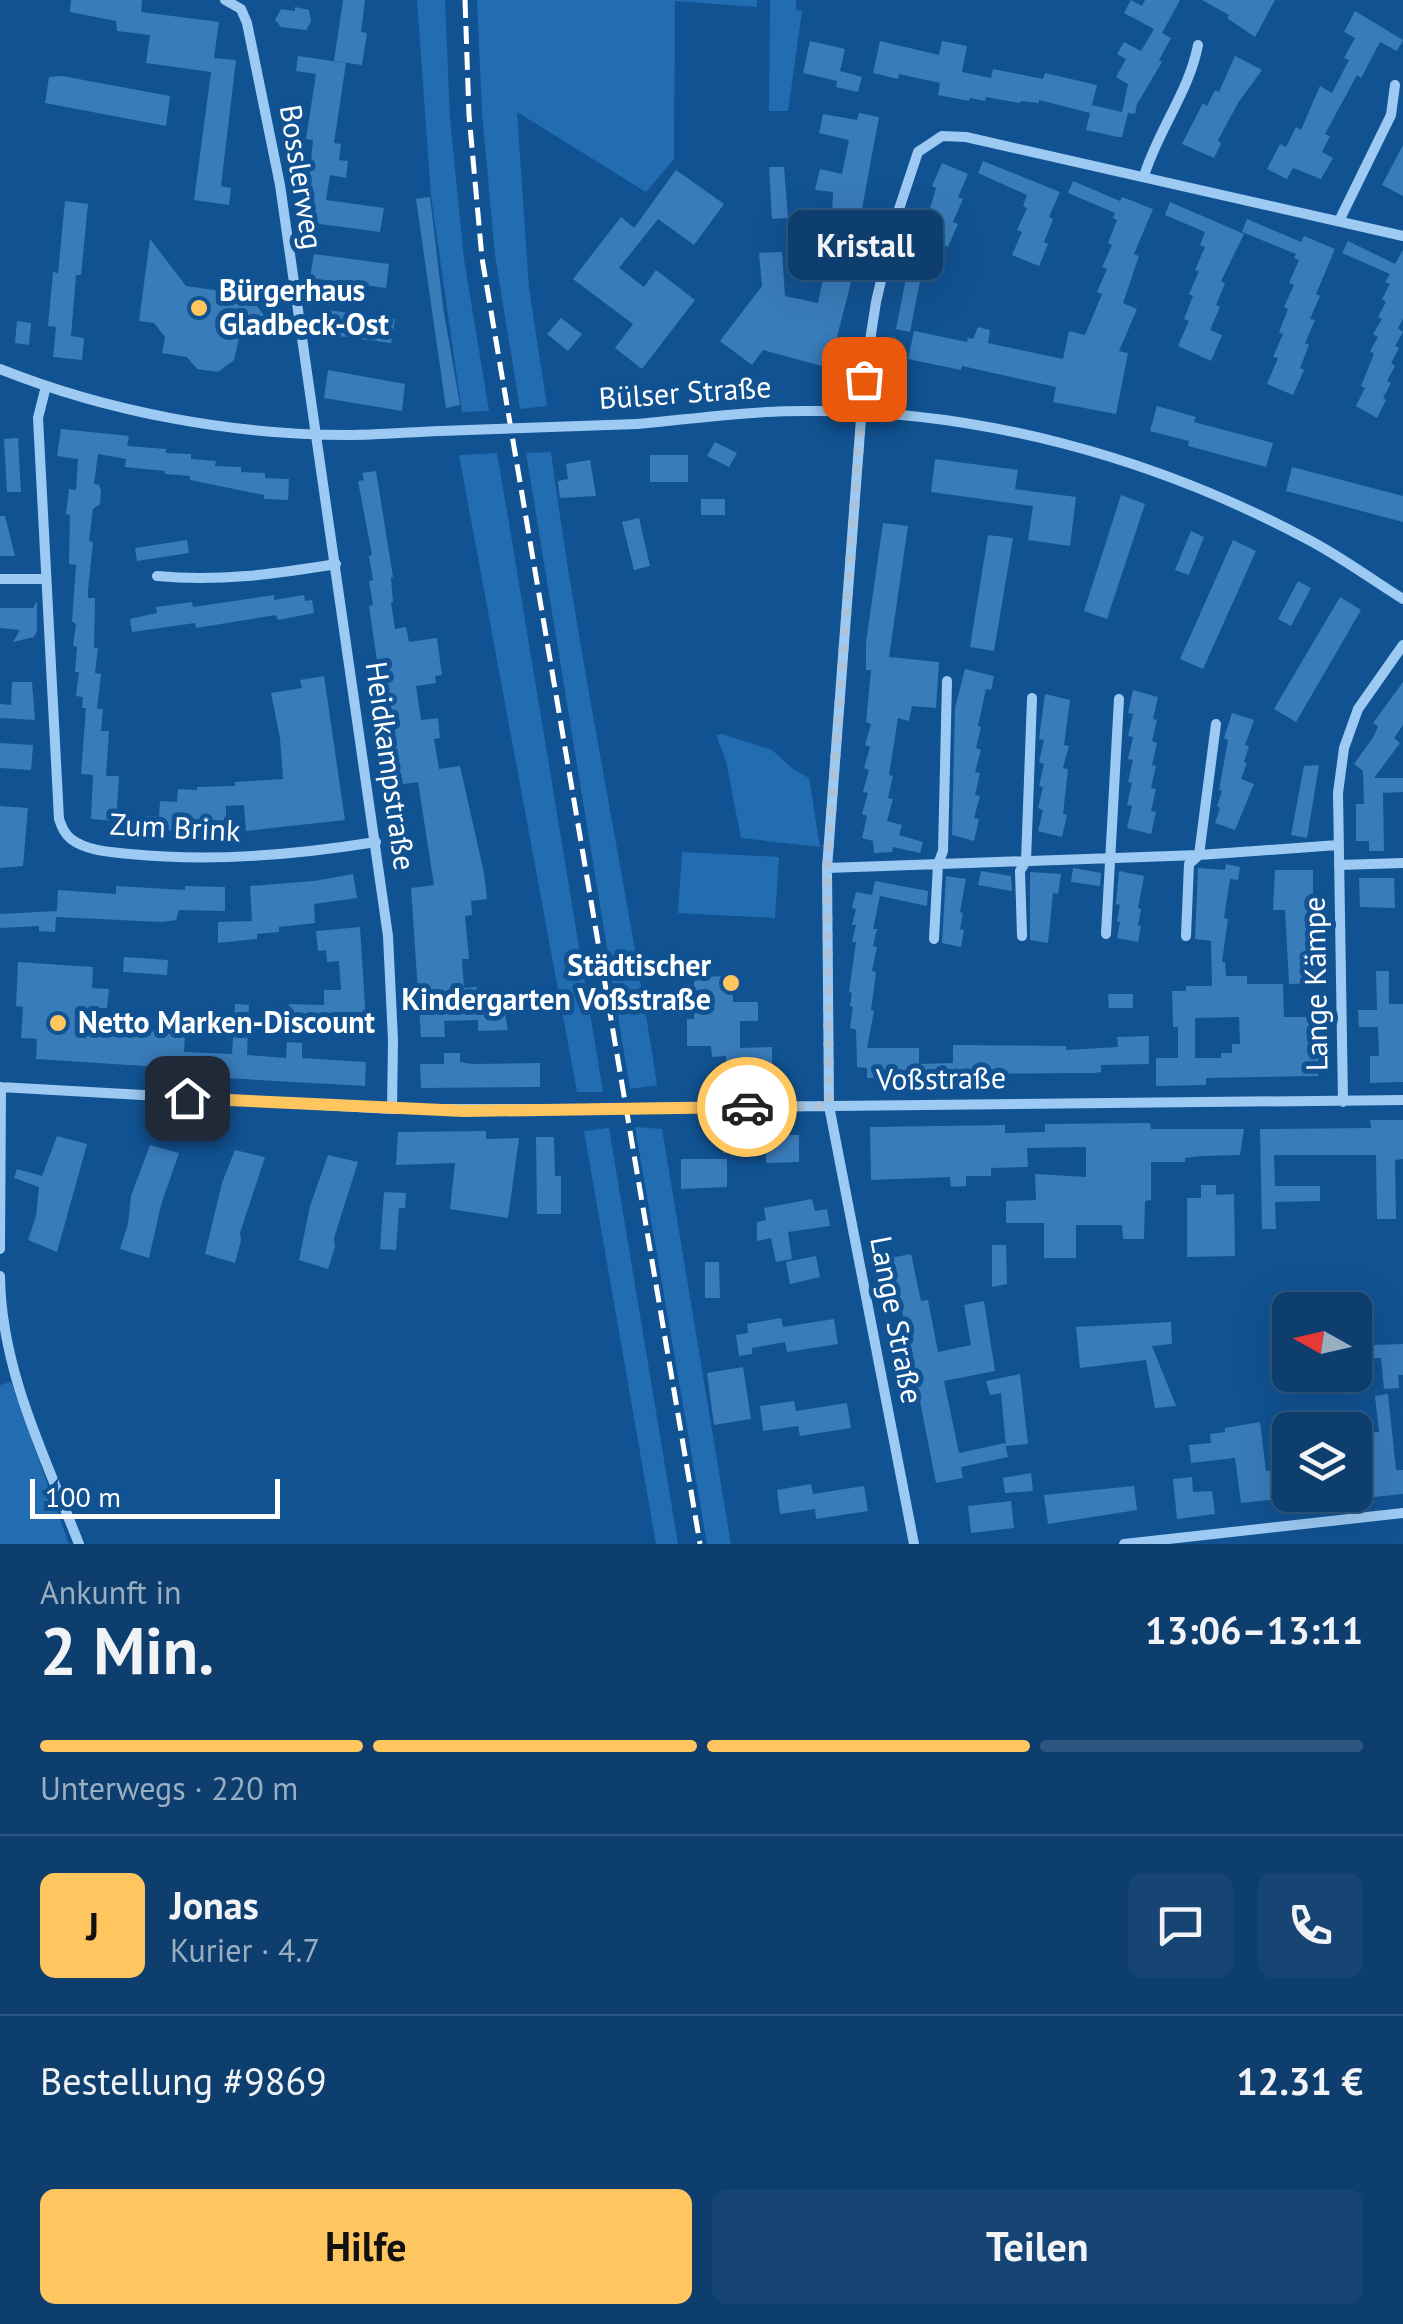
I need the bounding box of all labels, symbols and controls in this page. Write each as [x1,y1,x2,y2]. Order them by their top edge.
street label: Bosslerweg [272,102,333,252]
callout: Kristall [786,209,942,279]
text: Kristall [816,224,915,266]
place label: Bürgerhaus Gladbeck-Ost [219,270,389,343]
marker: Bürgerhaus Gladbeck-Ost [188,297,210,319]
pin [822,337,907,422]
icon: bag [837,352,892,407]
street label: Bülser Straße [597,366,772,417]
street label: Heidkampstraße [358,659,425,873]
street label: Zum Brink [109,804,242,849]
street label: Lange Kämpe [1293,896,1336,1072]
place label: Städtischer Kindergarten Voßstraße [402,945,711,1018]
marker: Städtischer Kindergarten Voßstraße [720,972,742,994]
place label: Netto Marken-Discount [78,1002,376,1041]
marker: Netto Marken-Discount [47,1012,69,1034]
pin [145,1056,230,1141]
courier [697,1057,797,1157]
street label: Voßstraße [875,1057,1006,1098]
icon: home [160,1071,215,1126]
icon: car [720,1080,775,1135]
street label: Lange Straße [862,1233,933,1407]
north arrow [1272,1292,1372,1392]
map controls [1272,1292,1372,1512]
button: layers [1272,1412,1372,1512]
scale bar [30,1474,280,1518]
text: 100 m [45,1478,121,1515]
text: Ankunft in [40,1571,181,1613]
text: 13:06–13:11 [1145,1605,1363,1654]
text: 2 Min. [40,1608,214,1692]
text: Unterwegs · 220 m [40,1767,298,1809]
button: chat [1128,1873,1233,1978]
button: phone [1258,1873,1363,1978]
text: Jonas [170,1880,259,1929]
text: J [86,1901,99,1950]
text: Kurier · 4.7 [170,1929,320,1971]
text: Bestellung #9869 [40,2056,327,2105]
text: 12.31 € [1236,2056,1363,2105]
button: Hilfe [40,2189,692,2304]
button: Teilen [712,2189,1363,2304]

